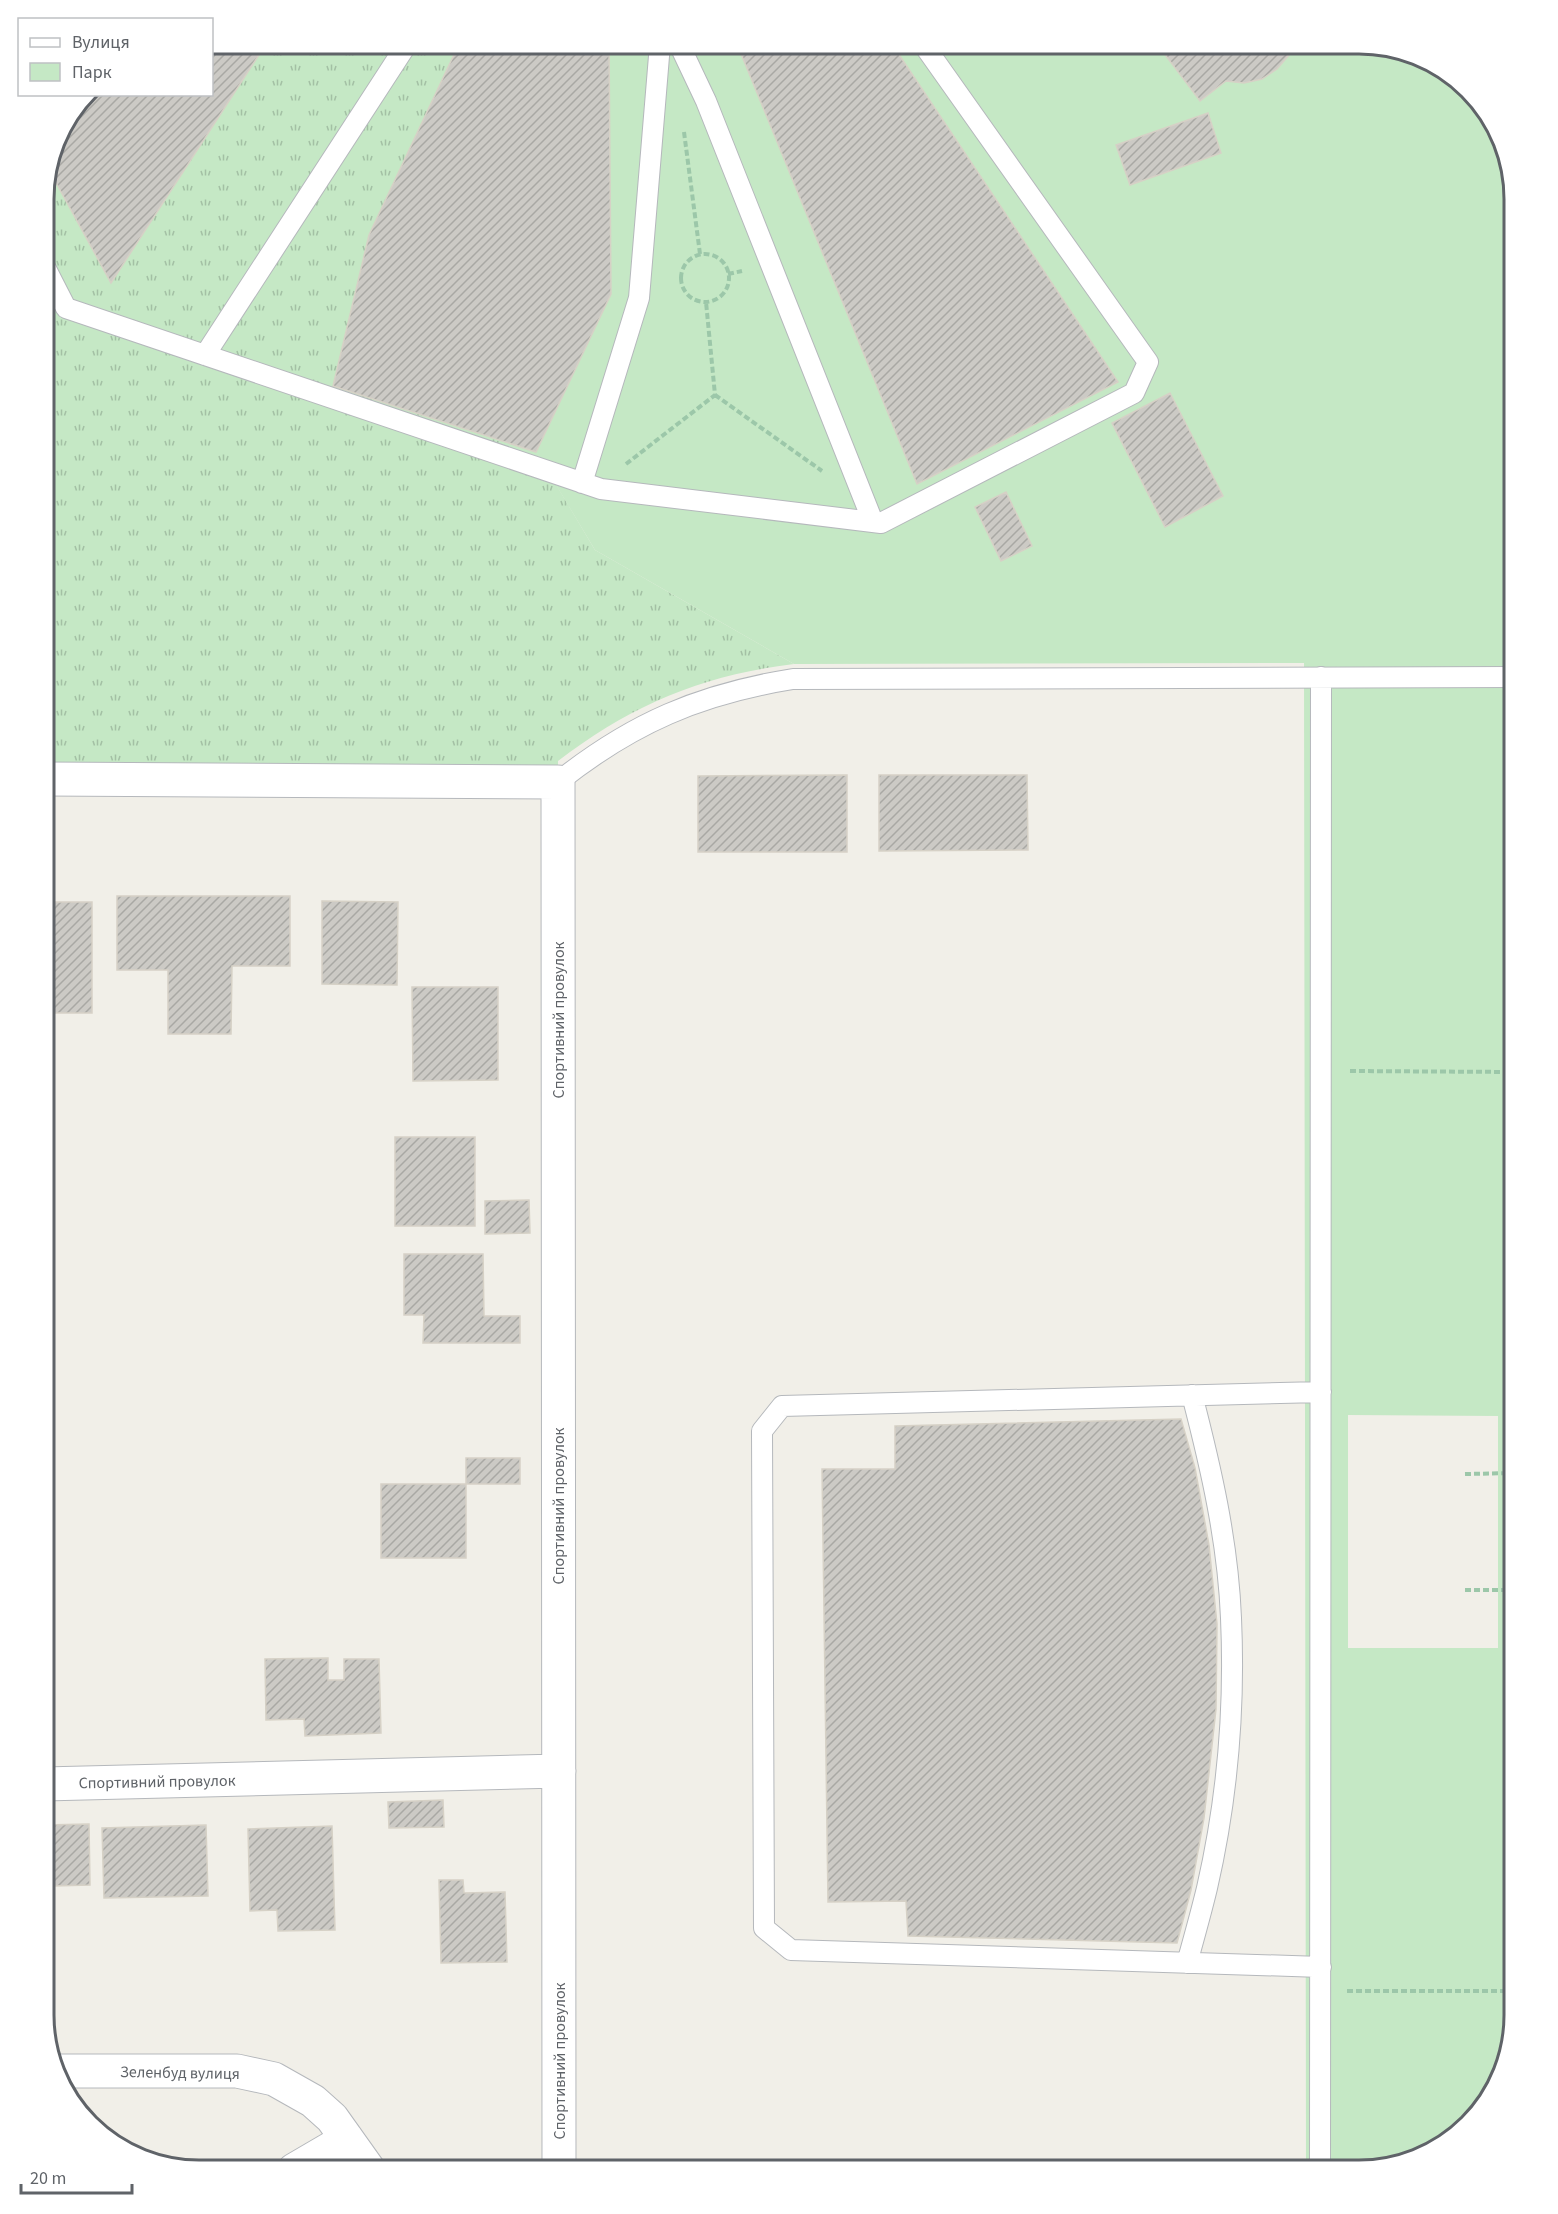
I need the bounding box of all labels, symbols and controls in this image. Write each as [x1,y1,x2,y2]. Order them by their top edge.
legend [18,18,213,96]
text: Вулиця [72,30,130,55]
text: Парк [72,60,112,85]
street label: Спортивний провулок [548,941,570,1098]
street label: Спортивний провулок [548,1427,570,1584]
street label: Спортивний провулок [78,1770,236,1794]
street label: Спортивний провулок [549,1982,571,2139]
street label: Зеленбуд вулиця [120,2061,240,2085]
scale bar [21,2157,132,2195]
text: 20 m [30,2166,66,2191]

